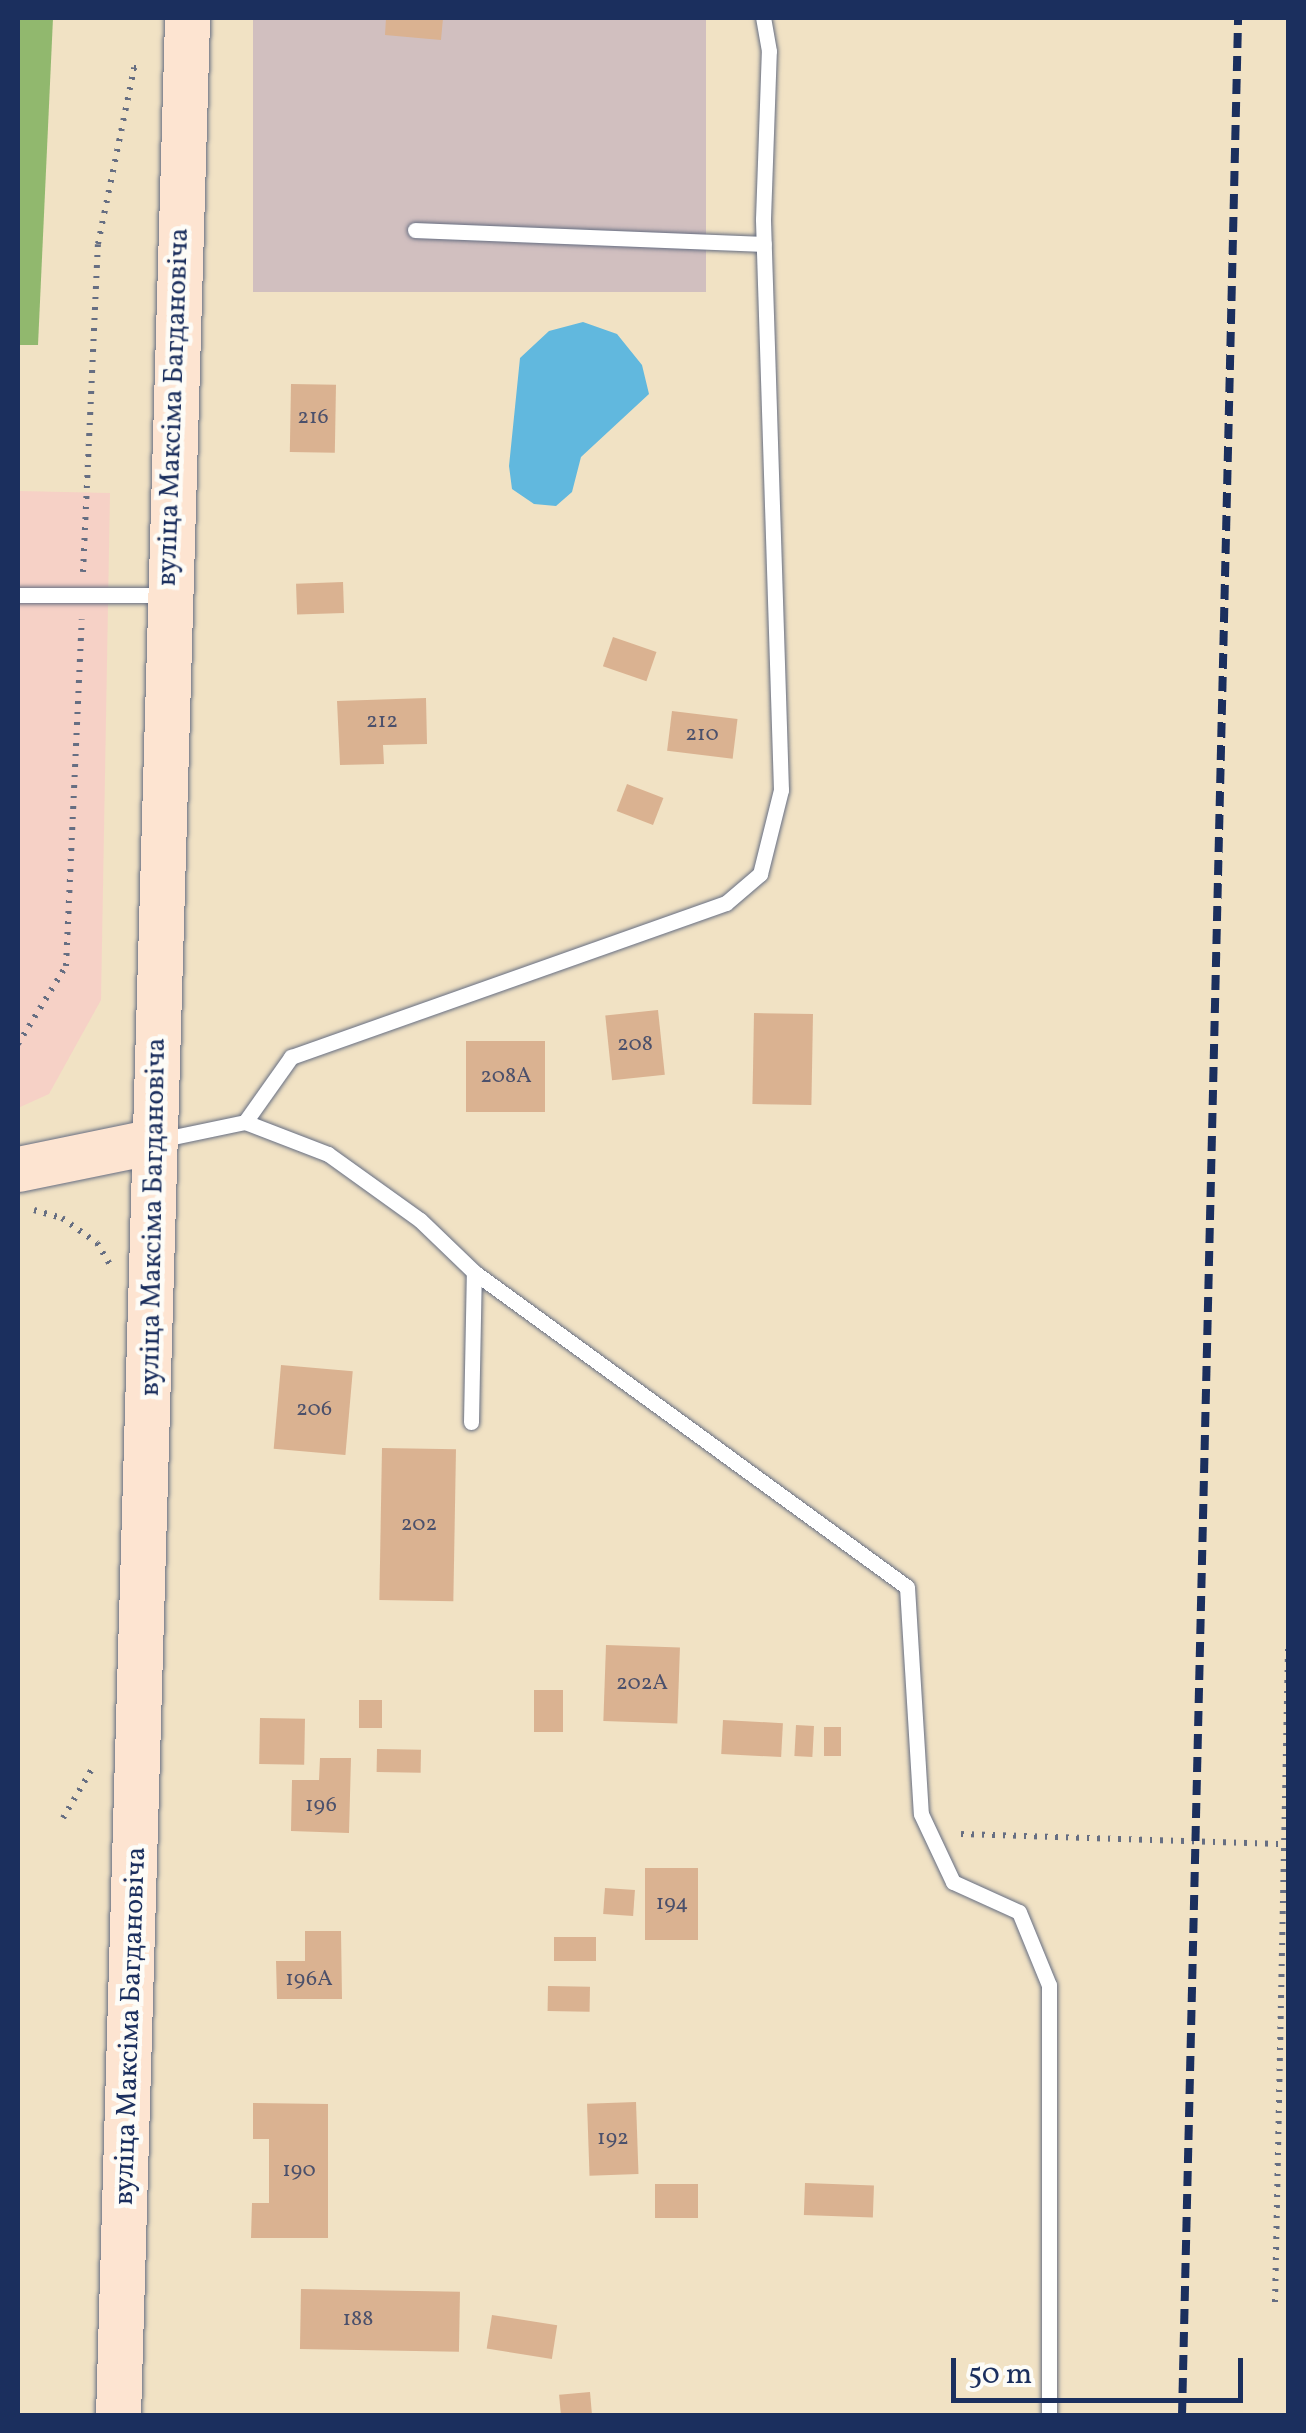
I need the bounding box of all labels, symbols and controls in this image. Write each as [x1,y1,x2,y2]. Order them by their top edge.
street label: вуліца Максіма Багдановіча [151,227,197,587]
house number: 216 [297,405,329,431]
house number: 212 [366,709,398,735]
house number: 210 [685,722,719,748]
house number: 208 [617,1032,653,1058]
street label: вуліца Максіма Багдановіча [134,1038,174,1396]
house number: 208А [480,1064,532,1090]
house number: 206 [296,1397,332,1423]
house number: 202 [401,1512,437,1538]
house number: 202А [616,1671,668,1697]
house number: 196 [305,1793,337,1819]
street label: вуліца Максіма Багдановіча [108,1846,154,2206]
house number: 194 [656,1891,688,1917]
house number: 196А [285,1967,333,1993]
house number: 192 [597,2126,629,2152]
house number: 190 [282,2158,316,2184]
house number: 188 [343,2307,373,2333]
scale bar [956,2338,1248,2400]
text: 50 m [968,2354,1032,2396]

